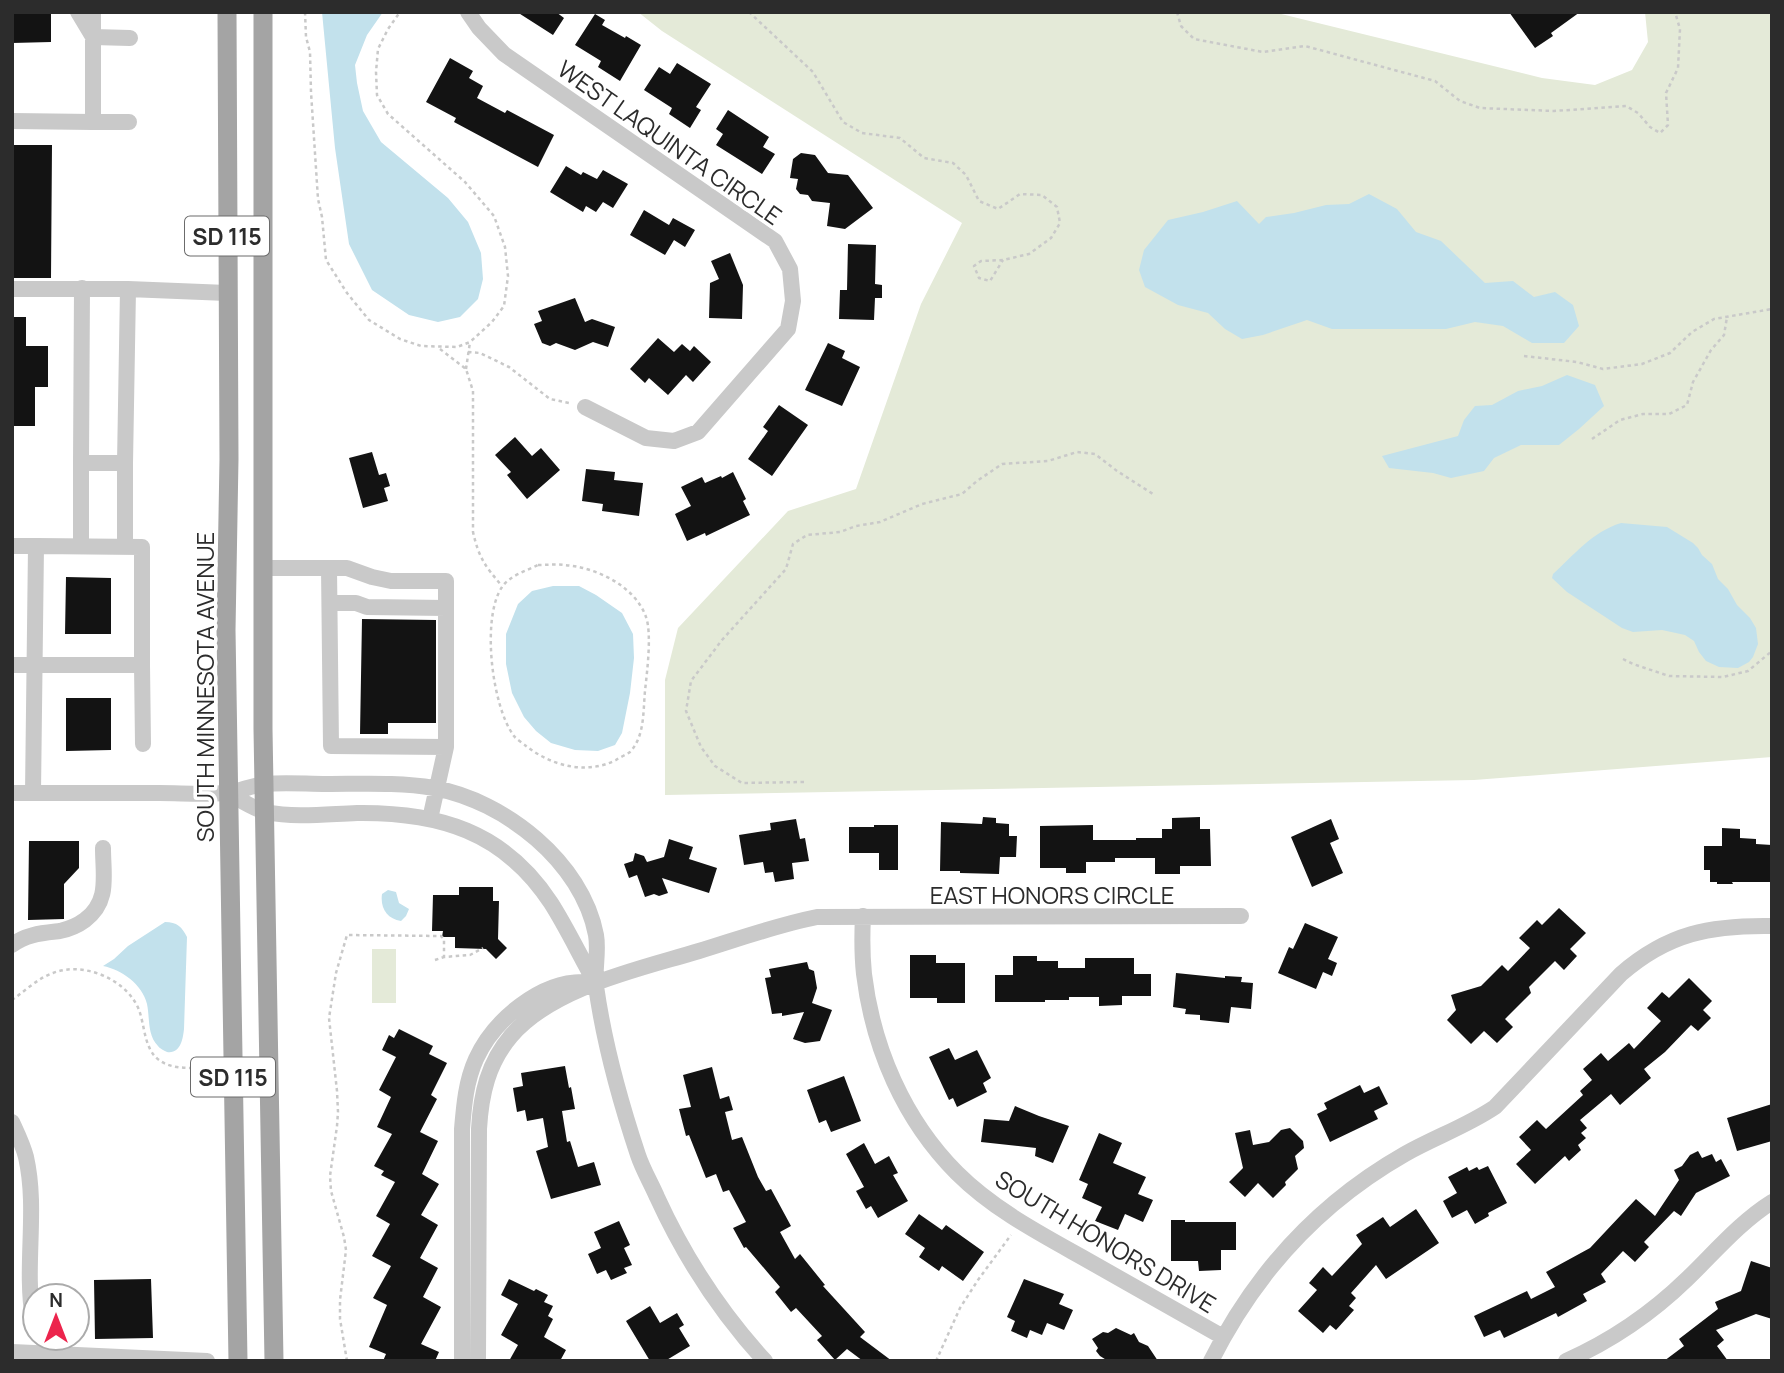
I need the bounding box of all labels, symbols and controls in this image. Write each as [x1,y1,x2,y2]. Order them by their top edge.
street label: WEST LAQUINTA CIRCLE [551,52,789,232]
road number: SD 115 [185,216,269,256]
street label: SOUTH MINNESOTA AVENUE [188,532,221,842]
street label: EAST HONORS CIRCLE [930,878,1174,911]
road number: SD 115 [191,1058,275,1096]
street label: SOUTH HONORS DRIVE [990,1162,1222,1320]
north arrow [21,1282,91,1352]
text: N [49,1287,63,1313]

